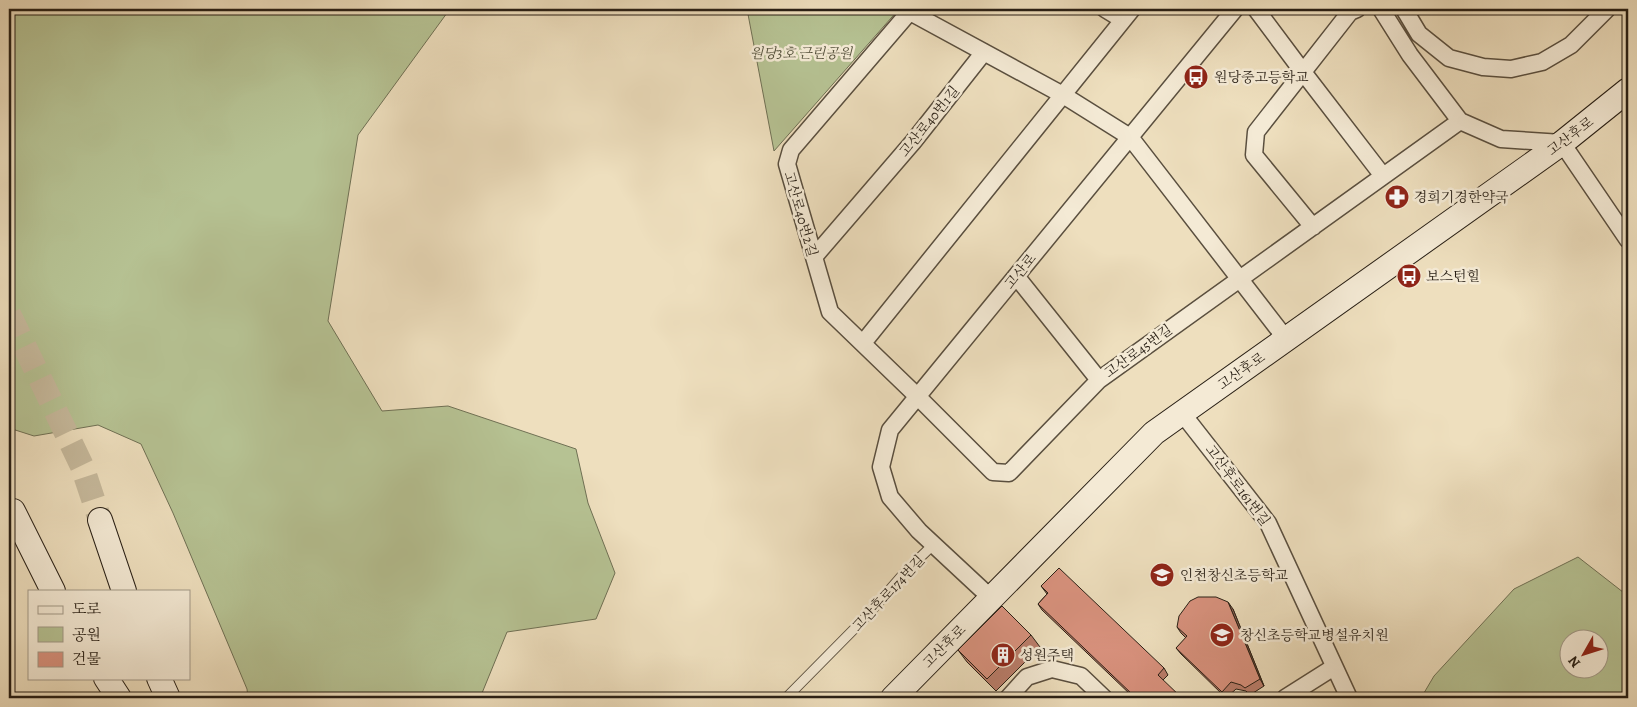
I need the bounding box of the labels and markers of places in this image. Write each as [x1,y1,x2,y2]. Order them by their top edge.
bus stop icon: 원당중고등학교 [1183,64,1209,90]
place label: 원당중고등학교 [1214,68,1309,87]
pharmacy icon: 경희기경한약국 [1384,184,1410,210]
place label: 경희기경한약국 [1414,188,1509,207]
bus stop icon: 보스턴힐 [1396,263,1422,289]
place label: 보스턴힐 [1426,267,1480,286]
school or university icon: 인천창신초등학교 [1149,562,1175,588]
place label: 인천창신초등학교 [1180,566,1289,585]
school or university icon: 창신초등학교병설유치원 [1209,622,1235,648]
place label: 창신초등학교병설유치원 [1240,626,1389,645]
building icon: 성원주택 [990,642,1016,668]
place label: 성원주택 [1020,646,1074,665]

